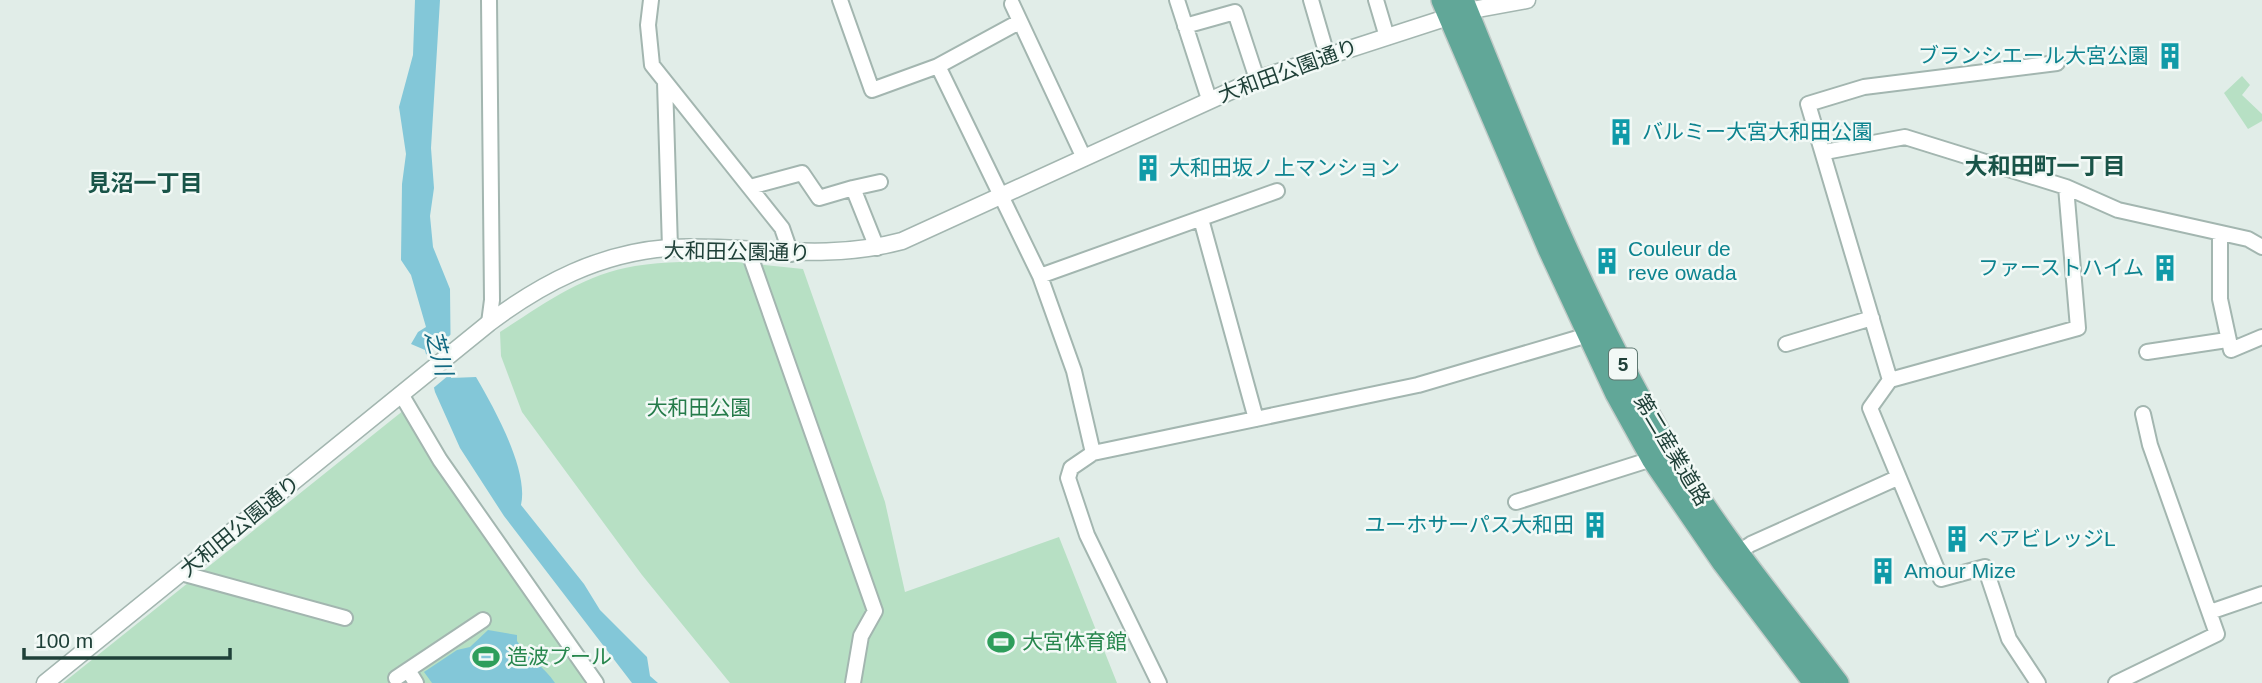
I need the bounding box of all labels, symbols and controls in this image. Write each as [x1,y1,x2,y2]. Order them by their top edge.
street label: 大和田公園通り [1215,35,1361,106]
building icon: ブランシエール大宮公園 [2155,41,2185,71]
place label: ブランシエール大宮公園 [1918,44,2149,67]
building icon: バルミー大宮大和田公園 [1606,117,1636,147]
place label: バルミー大宮大和田公園 [1642,120,1873,143]
building icon: 大和田坂ノ上マンション [1133,153,1163,183]
district label: 大和田町一丁目 [1965,153,2126,179]
place label: 大和田坂ノ上マンション [1169,156,1400,179]
district label: 見沼一丁目 [88,170,203,196]
place label: Couleur de reve owada [1628,237,1737,284]
street label: 大和田公園通り [663,239,811,264]
building icon: Couleur de reve owada [1592,246,1622,276]
building icon: ファーストハイム [2150,253,2180,283]
place label: ファーストハイム [1978,256,2144,279]
water label: 芝川 [420,327,458,381]
road number: 5 [1609,348,1637,380]
street label: 第二産業道路 [1630,390,1715,510]
park label: 大和田公園 [647,396,752,419]
street label: 大和田公園通り [175,470,304,581]
building icon: ユーホサーパス大和田 [1580,510,1610,540]
place label: ユーホサーパス大和田 [1364,513,1574,536]
building icon: ペアビレッジL [1942,524,1972,554]
place label: ペアビレッジL [1978,527,2116,550]
building icon: Amour Mize [1868,556,1898,586]
place label: Amour Mize [1904,559,2016,582]
scale bar [24,616,231,660]
sports icon: 大宮体育館 [986,627,1016,657]
text: 100 m [35,629,93,652]
place label: 大宮体育館 [1022,630,1127,653]
sports icon: 造波プール [471,642,501,672]
place label: 造波プール [507,645,612,668]

